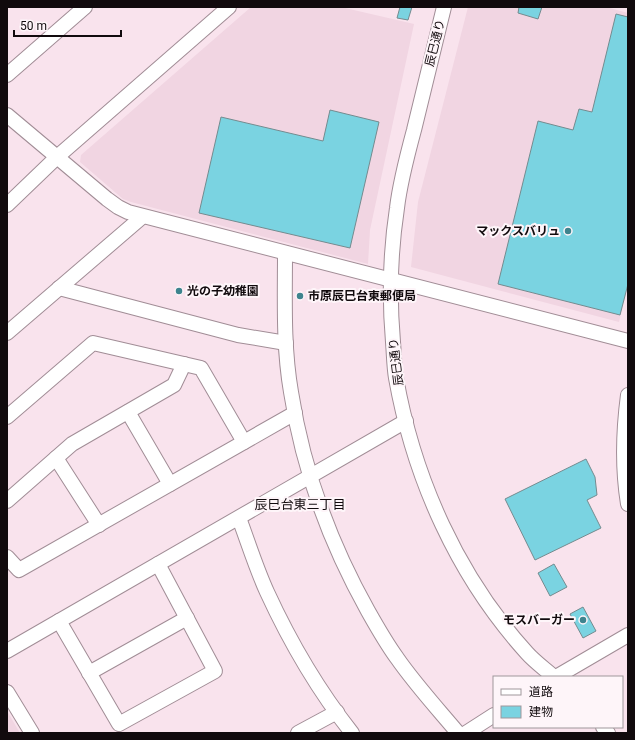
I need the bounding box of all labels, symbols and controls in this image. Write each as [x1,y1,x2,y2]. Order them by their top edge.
scale bar [14,12,121,38]
street label: 辰巳通り [422,18,448,68]
text: 50 m [20,19,47,33]
place label: マックスバリュ [476,224,560,238]
marker: マックスバリュ [563,226,573,236]
place label: 光の子幼稚園 [187,284,259,298]
marker: 光の子幼稚園 [174,286,184,296]
place label: 市原辰巳台東郵便局 [308,289,416,303]
marker: 市原辰巳台東郵便局 [295,291,305,301]
street label: 辰巳通り [386,337,406,387]
district label: 辰巳台東三丁目 [254,497,346,512]
place label: モスバーガー [503,613,575,627]
marker: モスバーガー [578,615,588,625]
legend [493,676,623,728]
text: 道路 [529,685,553,699]
text: 建物 [529,705,553,719]

